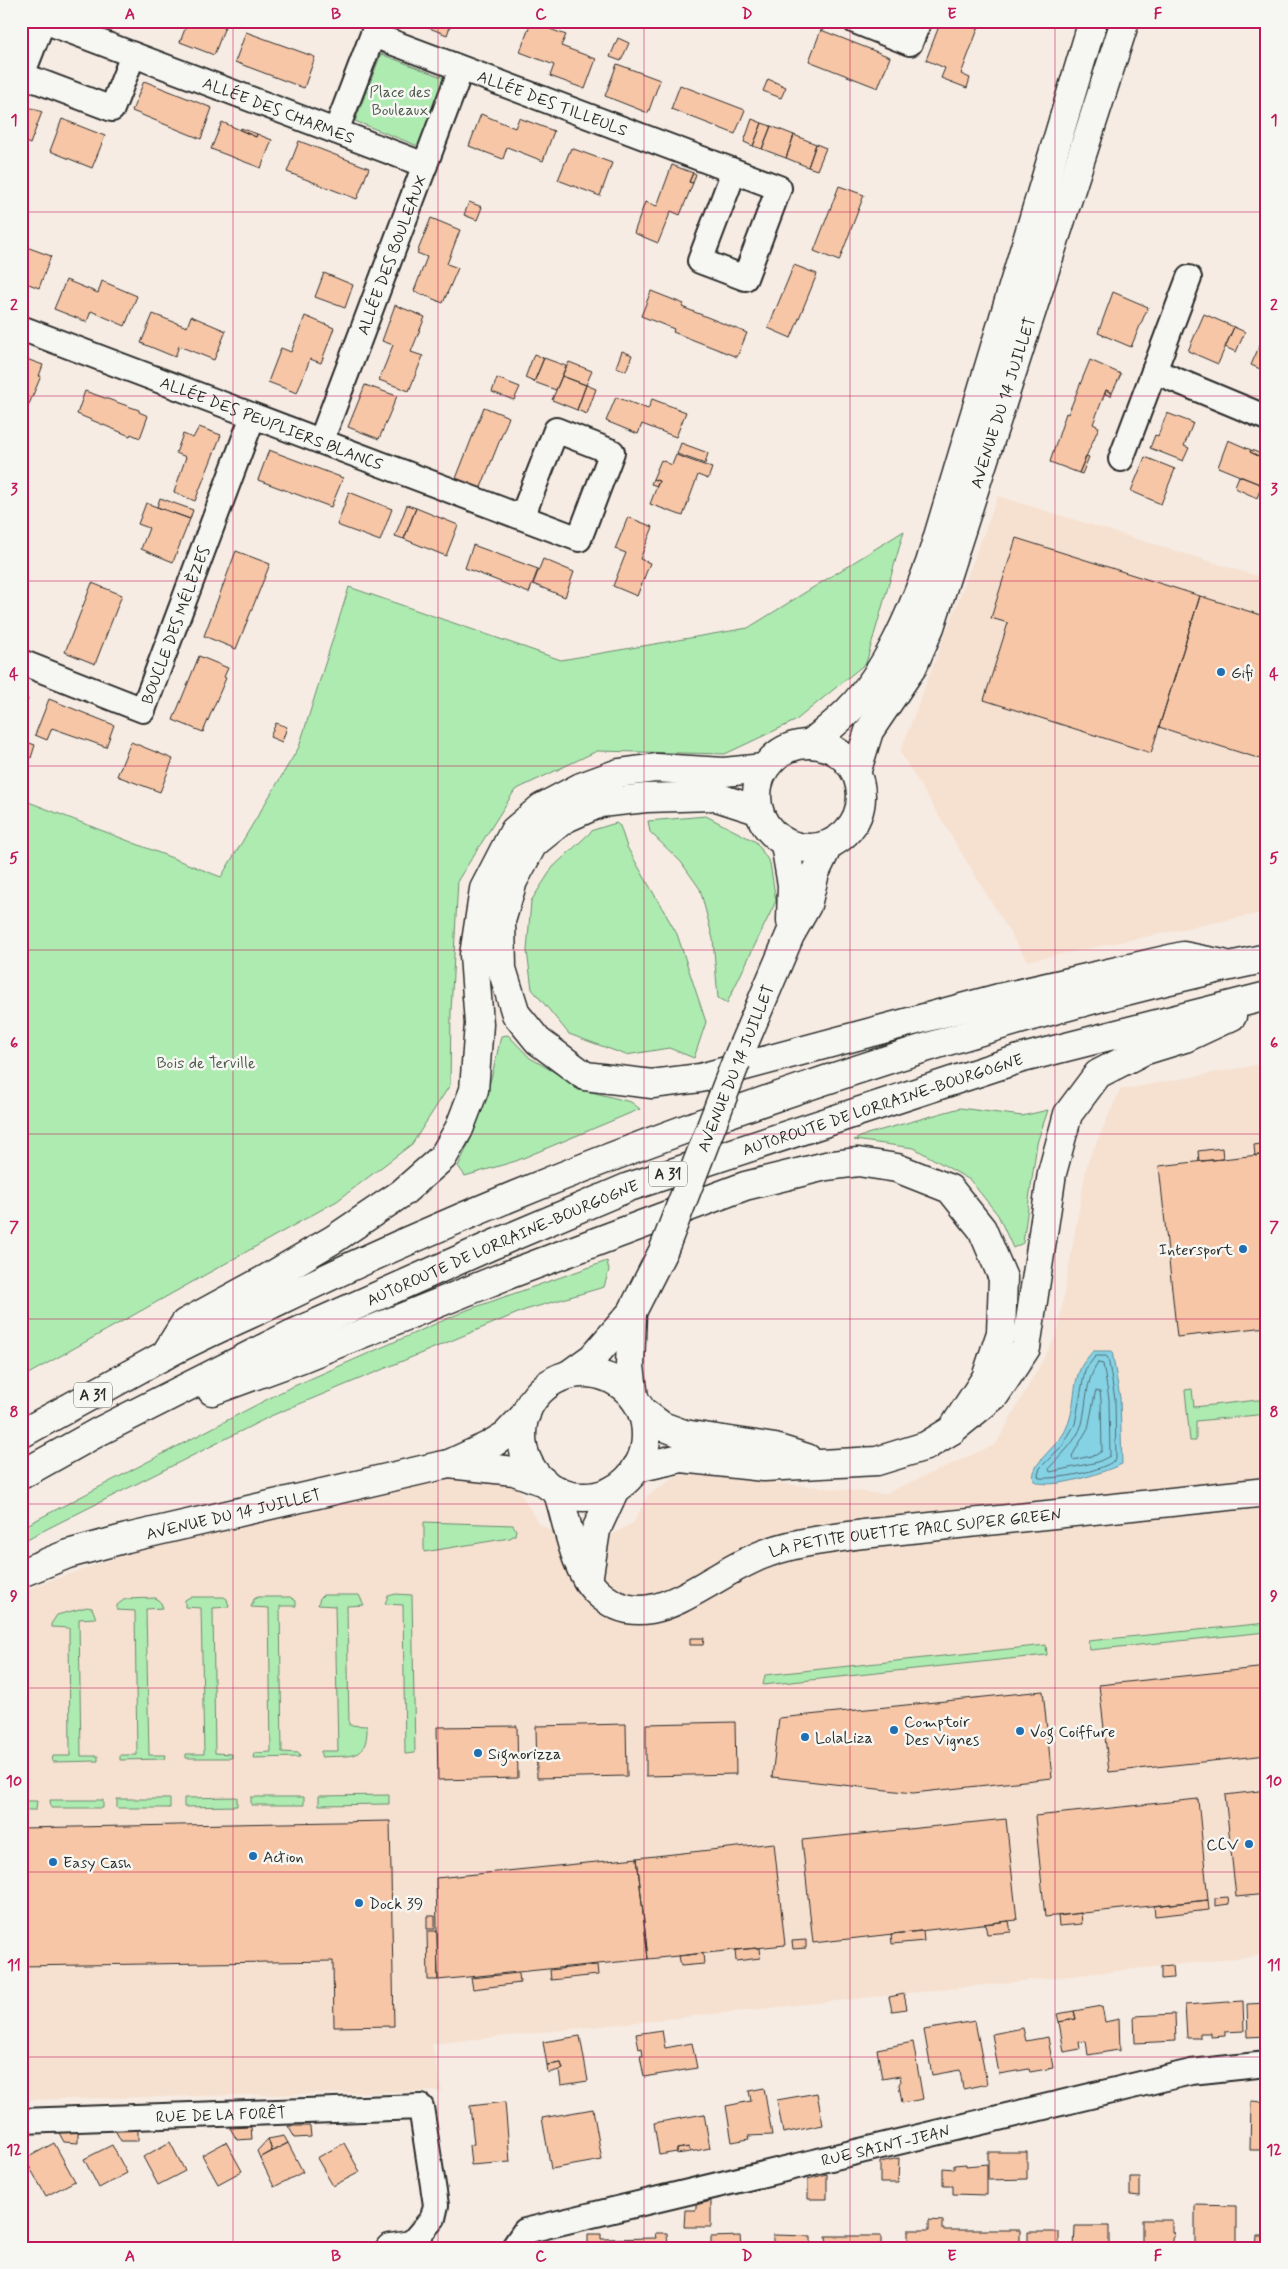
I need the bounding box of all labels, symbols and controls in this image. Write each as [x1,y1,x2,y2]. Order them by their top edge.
text: A [125,4,135,25]
text: B [331,4,341,25]
text: C [535,4,547,25]
text: D [741,4,753,25]
text: E [947,4,957,25]
text: F [1154,4,1163,25]
street label: ALLÉE DES TILLEULS [474,66,630,142]
street label: ALLÉE DES CHARMES [199,73,357,149]
park label: Place des Bouleaux [369,82,431,121]
text: 1 [10,110,18,131]
text: 1 [1270,110,1278,131]
street label: ALLÉE DES BOULEAUX [353,172,432,338]
text: 2 [10,295,18,316]
text: 2 [1270,295,1278,316]
street label: AVENUE DU 14 JUILLET [966,314,1041,491]
street label: ALLÉE DES PEUPLIERS BLANCS [157,373,385,476]
text: 3 [10,479,18,500]
text: 3 [1270,479,1278,500]
street label: BOUCLE DES MÉLÈZES [137,543,215,707]
place label: Gifi [1231,663,1253,684]
text: 4 [9,664,19,685]
text: 4 [1269,664,1279,685]
marker: Gifi [1215,666,1227,678]
text: 5 [9,848,19,869]
text: 5 [1269,848,1279,869]
street label: AVENUE DU 14 JUILLET [693,982,780,1155]
text: 6 [10,1033,18,1054]
text: 6 [1270,1033,1278,1054]
street label: AUTOROUTE DE LORRAINE-BOURGOGNE [740,1049,1026,1161]
park label: Bois de Terville [156,1053,256,1074]
road number: A 31 [649,1162,687,1186]
street label: AUTOROUTE DE LORRAINE-BOURGOGNE [364,1176,641,1312]
text: 7 [9,1217,19,1238]
text: 7 [1269,1217,1279,1238]
place label: Intersport [1159,1240,1234,1261]
marker: Intersport [1237,1243,1249,1255]
road number: A 31 [74,1382,112,1408]
text: 8 [9,1402,19,1423]
text: 8 [1269,1402,1279,1423]
street label: AVENUE DU 14 JUILLET [144,1485,323,1545]
street label: LA PETITE OUETTE PARC SUPER GREEN [767,1504,1063,1563]
text: 9 [10,1586,18,1607]
text: 9 [1270,1586,1278,1607]
place label: Comptoir Des Vignes [904,1712,979,1751]
place label: Vog Coiffure [1030,1722,1115,1744]
marker: Comptoir Des Vignes [888,1724,900,1736]
marker: Vog Coiffure [1014,1725,1026,1737]
place label: LolaLiza [815,1728,873,1749]
marker: LolaLiza [799,1731,811,1743]
place label: Signorizza [488,1744,561,1766]
marker: Signorizza [472,1747,484,1759]
text: 10 [6,1771,22,1792]
text: 10 [1266,1771,1282,1792]
place label: CCV [1206,1835,1239,1856]
marker: CCV [1243,1838,1255,1850]
place label: Action [263,1847,304,1868]
marker: Action [247,1850,259,1862]
place label: Easy Cash [63,1853,132,1874]
marker: Easy Cash [47,1856,59,1868]
place label: Dock 39 [369,1894,423,1915]
marker: Dock 39 [353,1897,365,1909]
text: 11 [7,1955,21,1976]
text: 11 [1267,1955,1281,1976]
street label: RUE DE LA FORÊT [155,2103,286,2128]
street label: RUE SAINT-JEAN [819,2121,952,2172]
text: 12 [6,2140,22,2161]
text: 12 [1266,2140,1282,2161]
text: A [125,2246,135,2267]
text: B [331,2246,341,2267]
text: C [535,2246,547,2267]
text: D [741,2246,753,2267]
text: E [947,2246,957,2267]
text: F [1154,2246,1163,2267]

